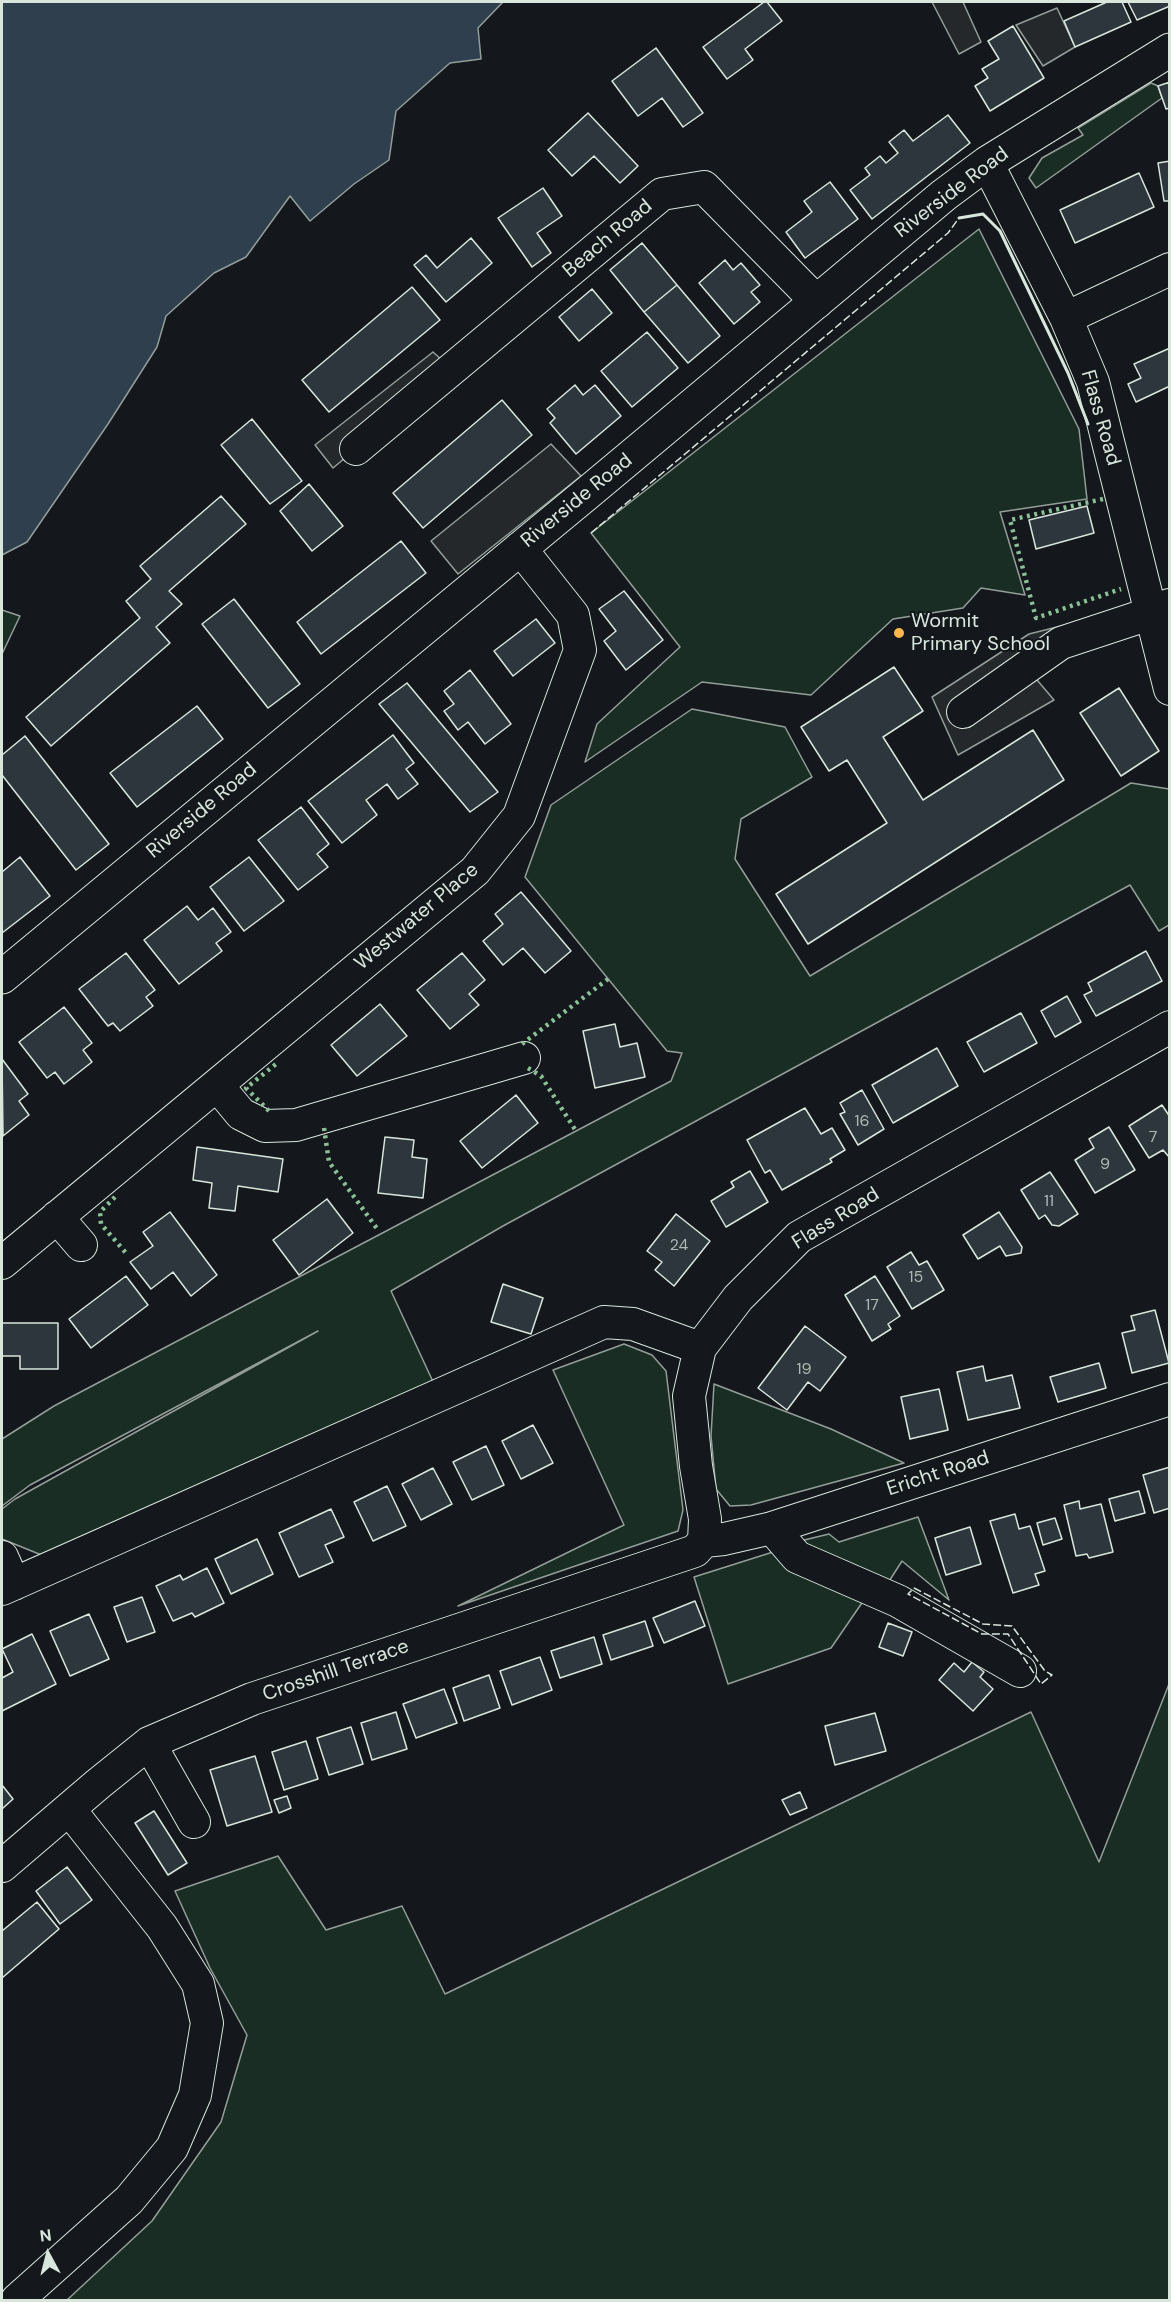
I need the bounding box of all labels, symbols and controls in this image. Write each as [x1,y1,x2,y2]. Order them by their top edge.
street label: Riverside Road [890,142,1014,244]
street label: Beach Road [558,195,658,283]
street label: Flass Road [1075,368,1125,468]
street label: Riverside Road [517,449,637,553]
place label: Wormit Primary School [911,610,1050,657]
marker: Wormit Primary School [892,626,906,640]
street label: Riverside Road [142,758,262,864]
street label: Westwater Place [350,858,484,976]
house number: 16 [854,1112,870,1132]
house number: 7 [1149,1128,1157,1148]
house number: 9 [1100,1155,1110,1175]
street label: Flass Road [788,1183,884,1255]
house number: 11 [1044,1192,1054,1212]
house number: 24 [670,1236,688,1256]
house number: 15 [909,1268,923,1288]
house number: 17 [865,1296,879,1316]
house number: 19 [796,1360,812,1380]
street label: Ericht Road [884,1446,992,1502]
street label: Crosshill Terrace [260,1635,412,1707]
north arrow [18,2224,78,2284]
text: N [39,2225,53,2247]

